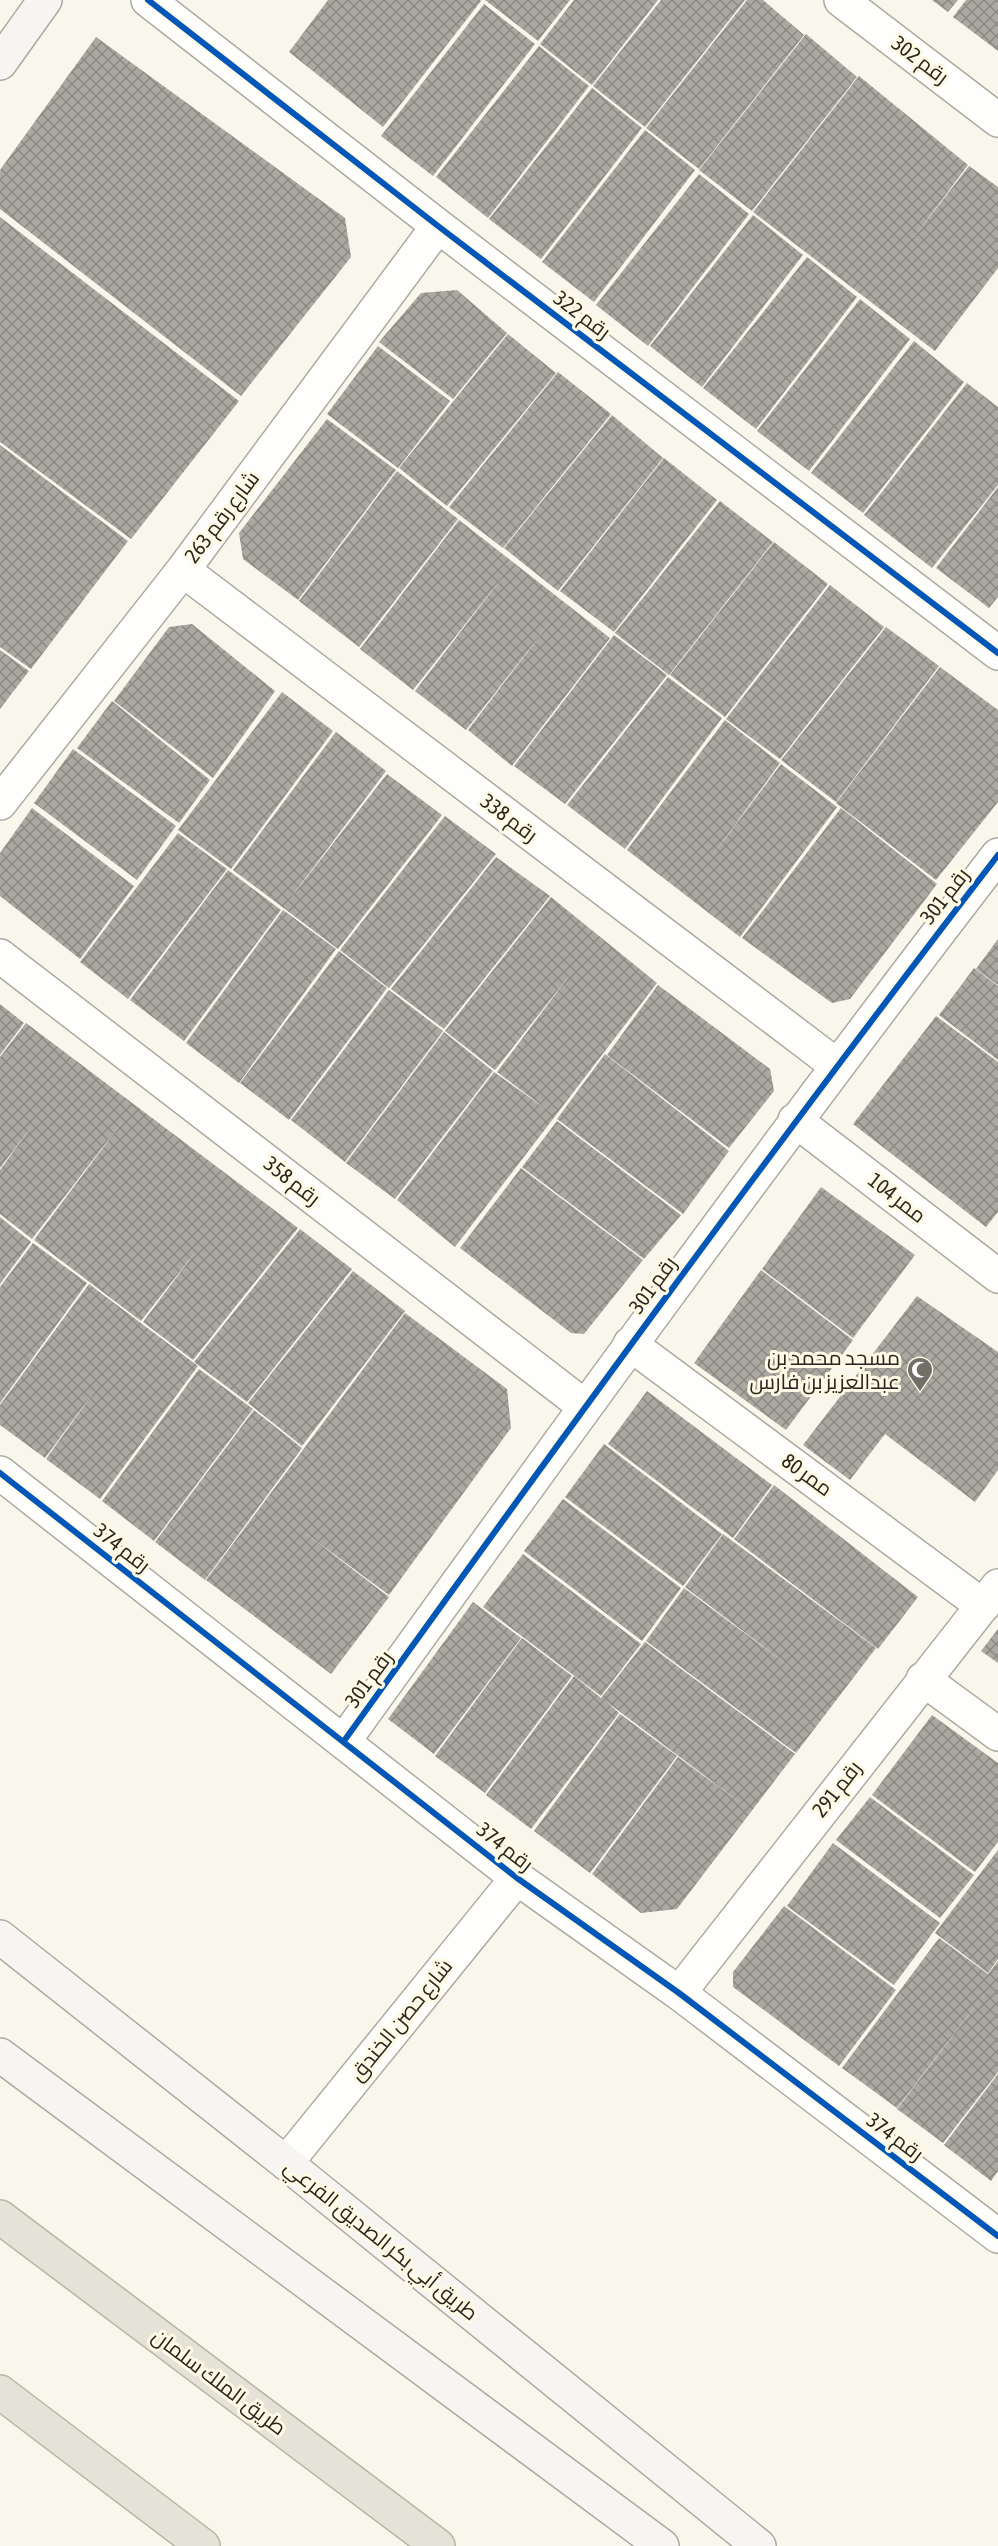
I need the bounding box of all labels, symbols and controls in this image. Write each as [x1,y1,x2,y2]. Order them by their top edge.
street label: رقم 302 [886,30,954,91]
street label: رقم 322 [548,285,616,346]
street label: شارع رقم 263 [179,466,266,569]
street label: رقم 338 [475,788,543,849]
street label: رقم 301 [915,863,976,930]
street label: رقم 358 [258,1151,325,1212]
street label: ممر 104 [863,1167,931,1228]
street label: رقم 301 [623,1251,683,1319]
place label: مسجد محمد بن عبدالعزيز بن فارس [750,1345,900,1395]
mosque icon: مسجد محمد بن عبدالعزيز بن فارس [905,1355,935,1393]
street label: ممر 80 [777,1448,838,1501]
street label: رقم 374 [88,1518,155,1579]
street label: رقم 301 [339,1645,399,1713]
street label: رقم 291 [807,1756,868,1823]
street label: رقم 374 [471,1817,538,1878]
street label: شارع حصن الخندق [344,1954,459,2087]
street label: رقم 374 [861,2107,929,2168]
street label: طريق أبي بكر الصديق الفرعي [277,2154,483,2329]
street label: طريق الملك سلمان [147,2323,291,2441]

